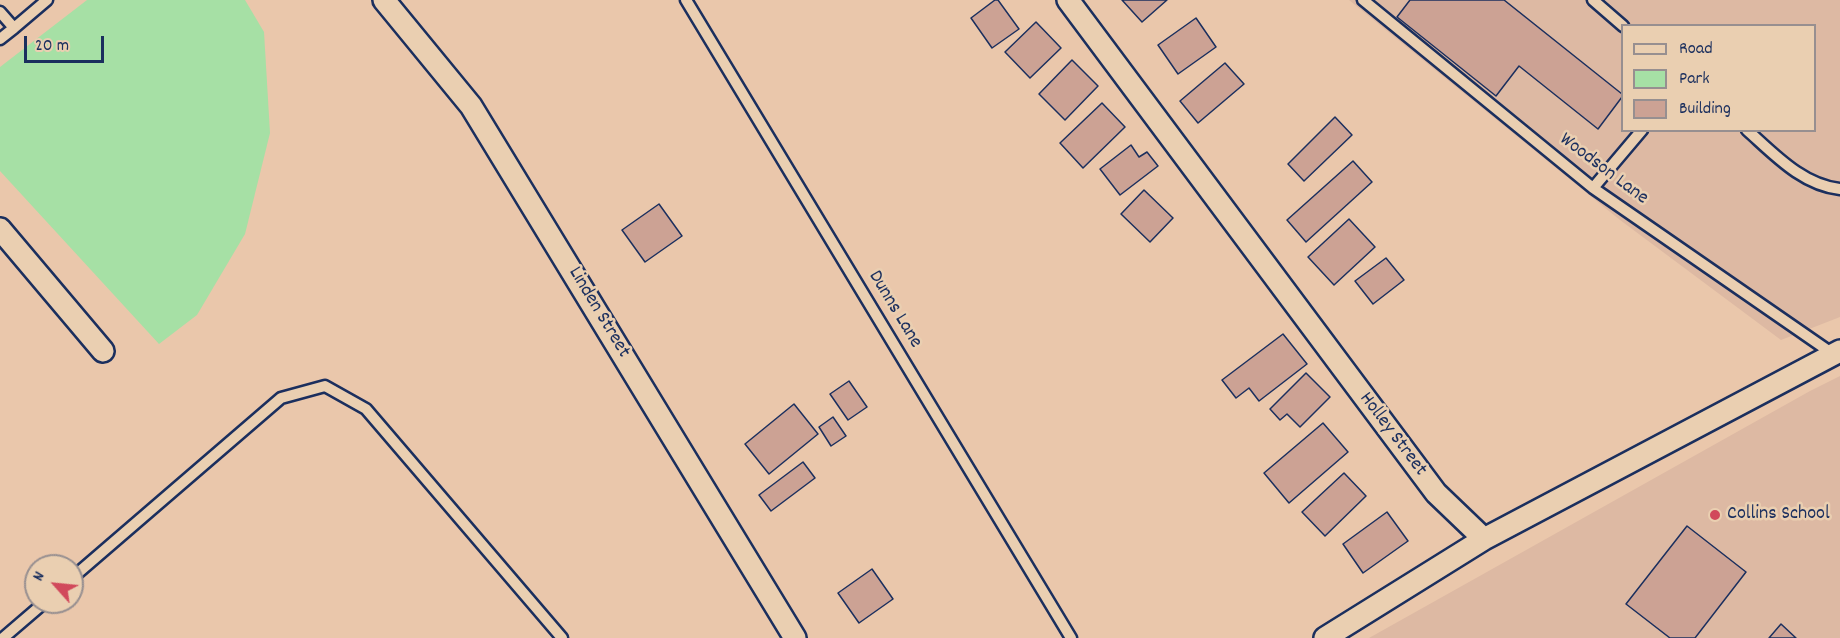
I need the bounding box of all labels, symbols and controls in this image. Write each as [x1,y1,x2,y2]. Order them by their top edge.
scale bar [27,24,106,62]
legend [1621,24,1816,132]
text: 20 m [35,34,69,59]
text: Road [1679,37,1713,62]
text: Park [1679,67,1710,92]
text: Building [1679,97,1731,122]
street label: Woodson Lane [1554,129,1652,211]
street label: Linden Street [562,263,634,363]
street label: Dunns Lane [862,267,926,353]
street label: Holley Street [1353,388,1431,482]
place label: Collins School [1727,503,1830,527]
marker: Collins School [1708,508,1722,522]
north arrow [24,554,84,614]
text: N [27,568,51,585]

